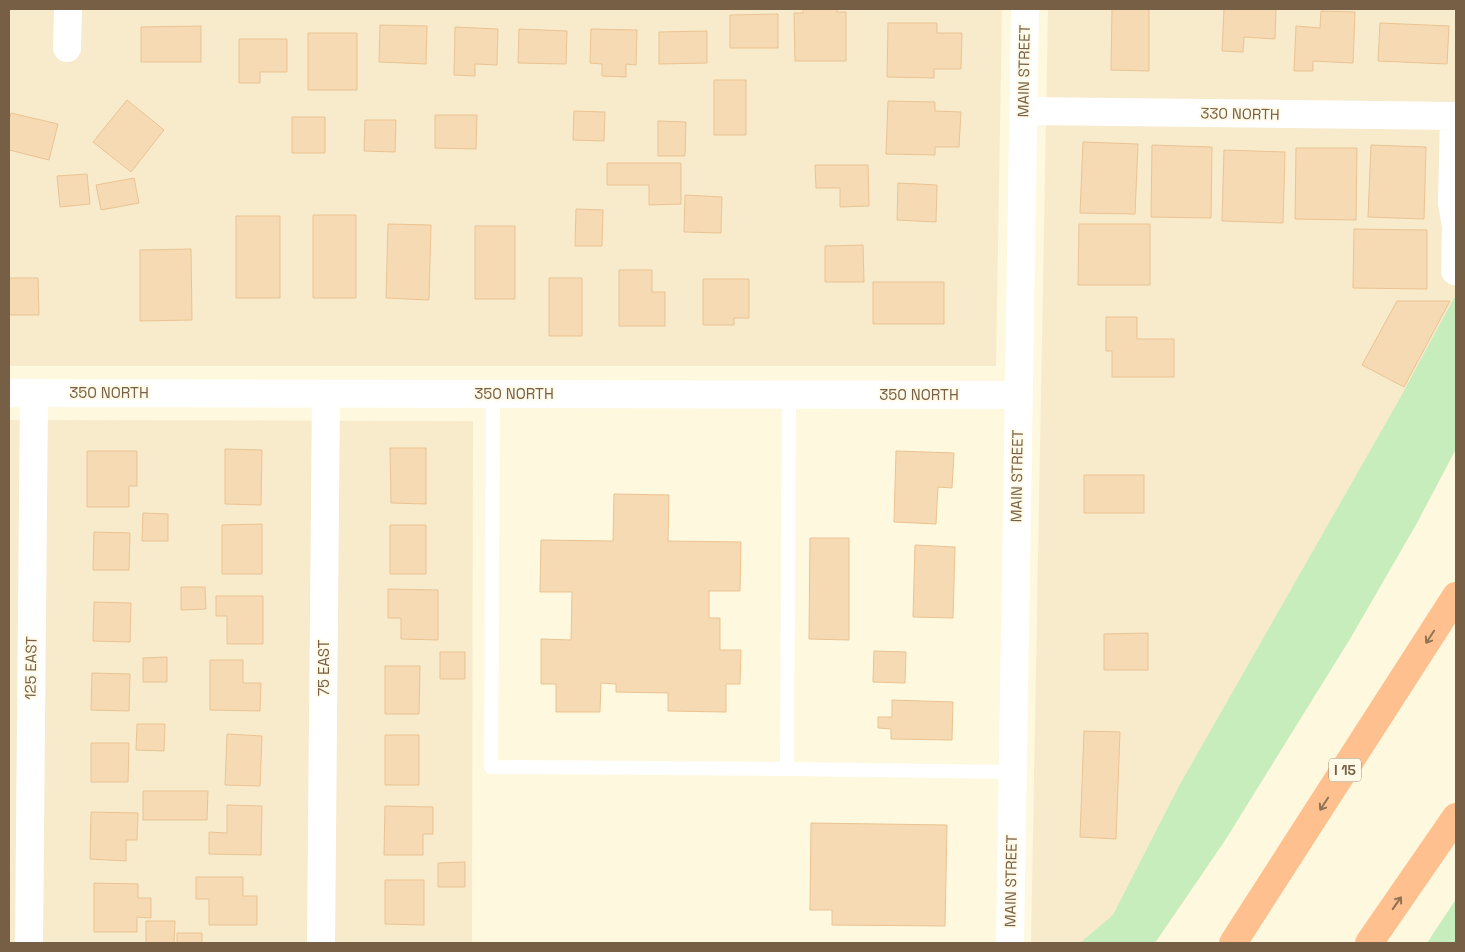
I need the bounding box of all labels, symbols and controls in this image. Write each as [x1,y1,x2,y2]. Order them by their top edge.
street label: MAIN STREET [1013,24,1034,117]
street label: 330 NORTH [1200,103,1280,124]
street label: 350 NORTH [69,383,149,402]
street label: 350 NORTH [474,384,554,403]
street label: 350 NORTH [879,385,959,404]
street label: MAIN STREET [1006,429,1027,522]
one-way arrow [1425,630,1435,644]
street label: 125 EAST [20,636,41,700]
street label: 75 EAST [314,639,333,696]
road number: I 15 [1329,758,1361,782]
one-way arrow [1318,796,1328,810]
street label: MAIN STREET [1000,834,1021,927]
one-way arrow [1392,896,1402,910]

